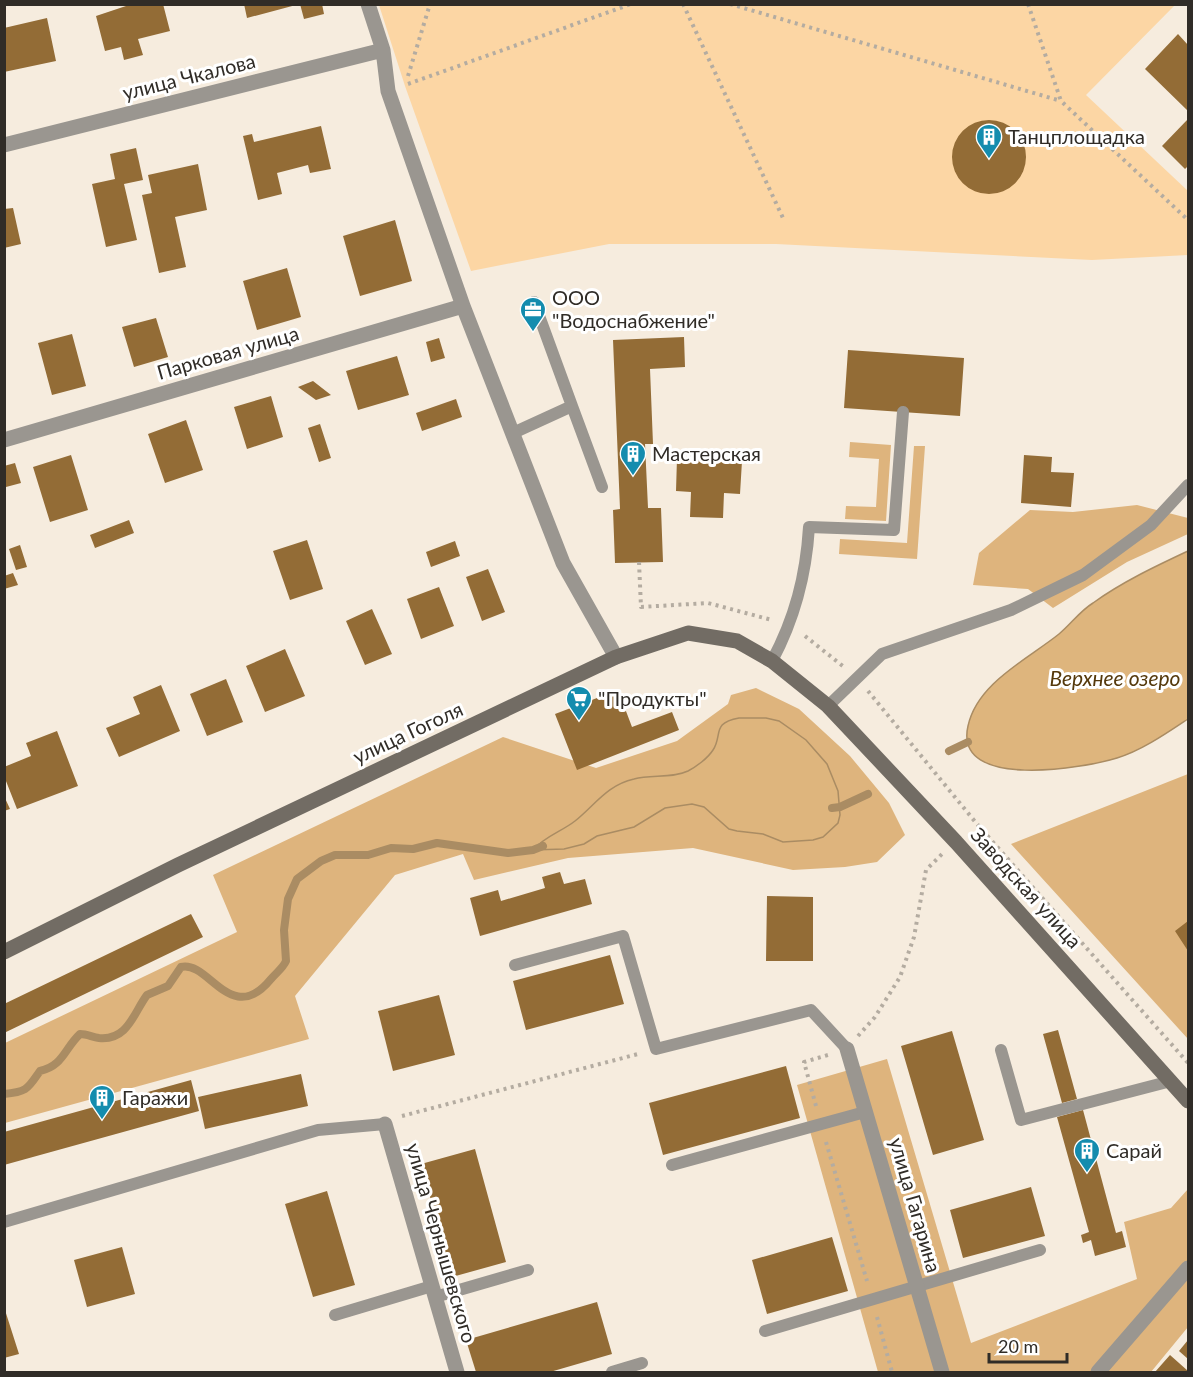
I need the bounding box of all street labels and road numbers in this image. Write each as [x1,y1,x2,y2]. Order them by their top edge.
street label: улица Чкалова [120,48,258,104]
street label: Парковая улица [154,320,301,384]
street label: улица Гоголя [349,696,466,768]
street label: Заводская улица [966,822,1087,953]
street label: улица Гагарина [885,1134,947,1275]
street label: улица Чернышевского [402,1140,482,1346]

